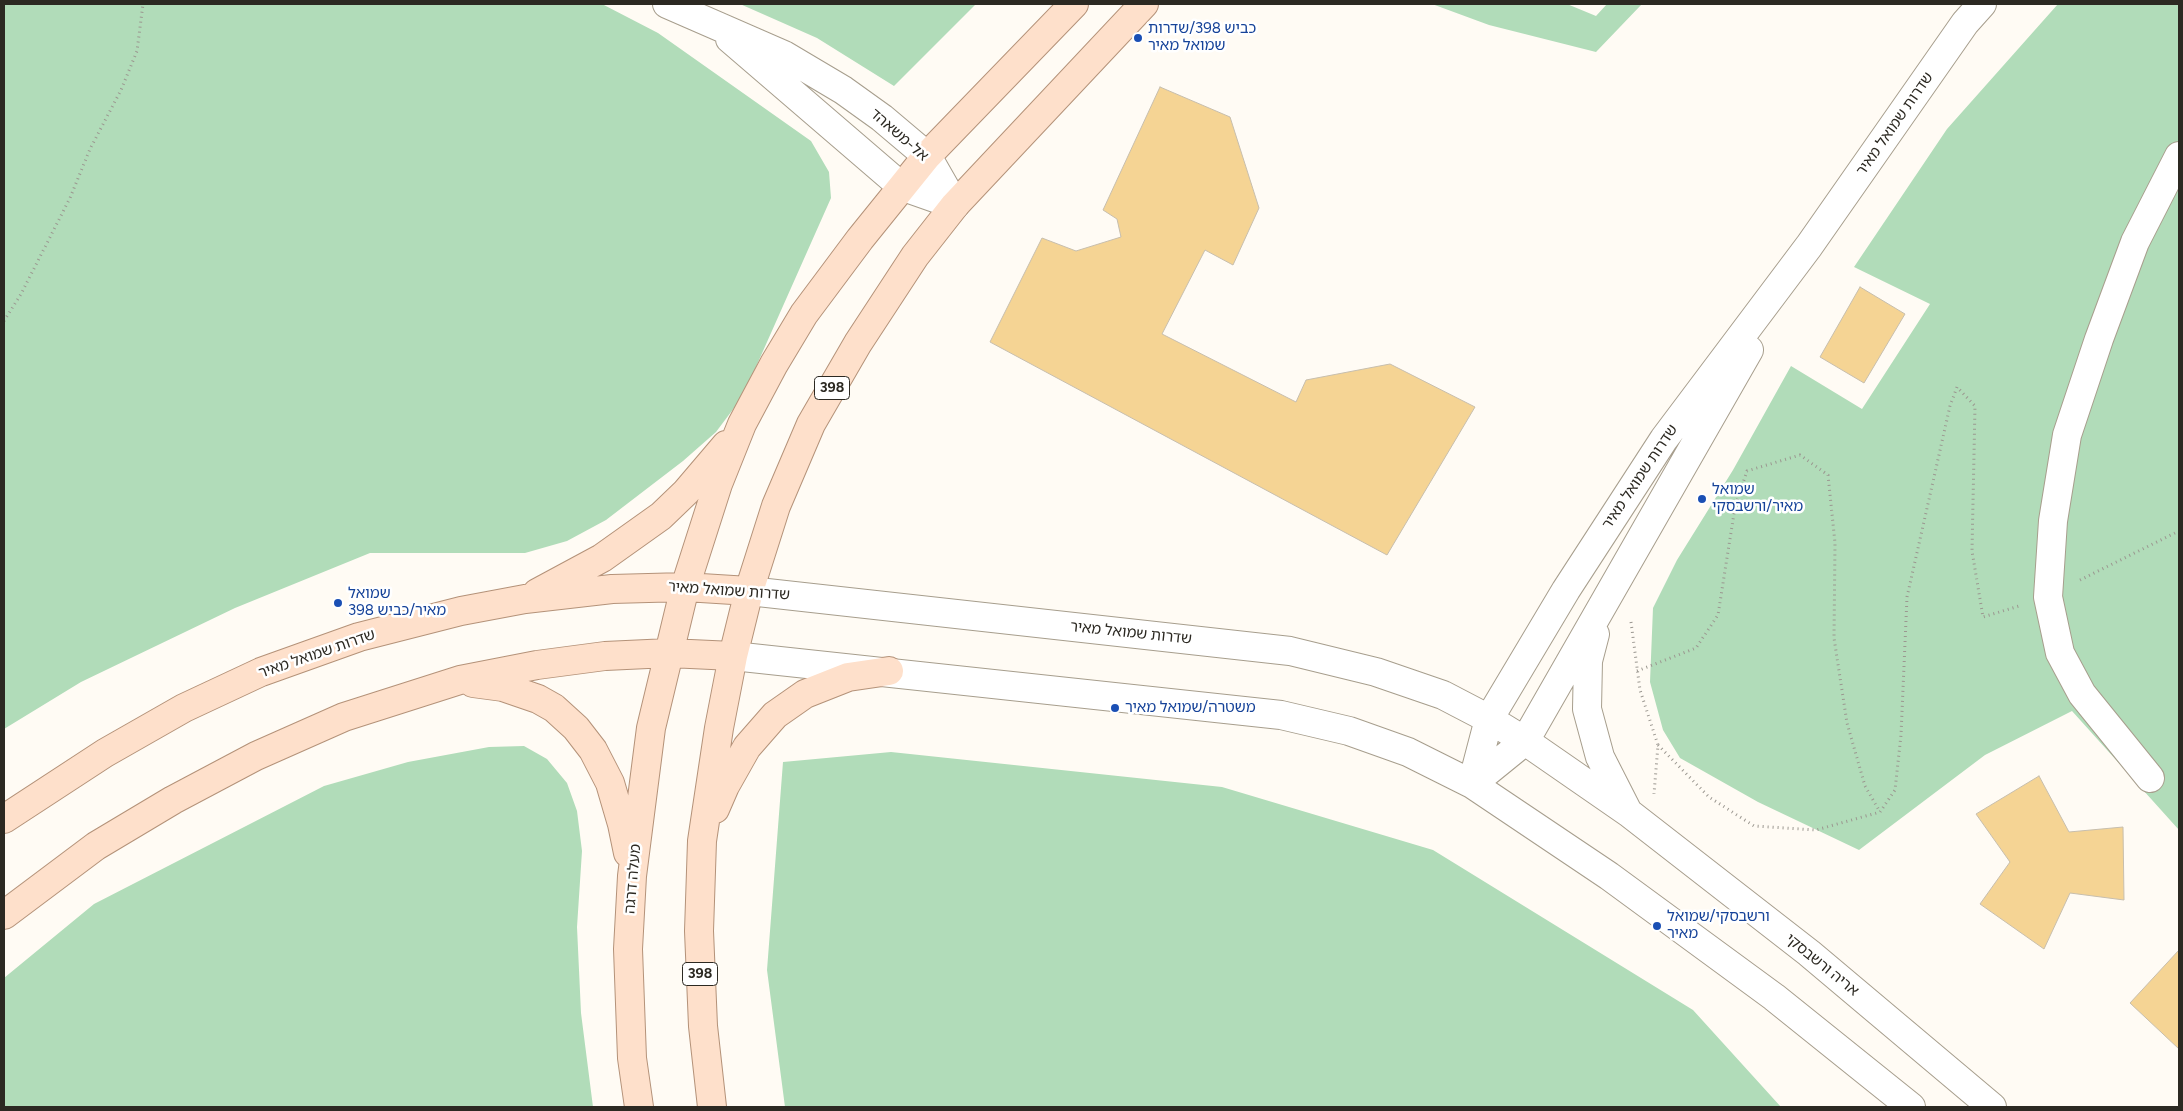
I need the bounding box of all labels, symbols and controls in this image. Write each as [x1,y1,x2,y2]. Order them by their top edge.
place label: כביש 398/שדרות שמואל מאיר [1148,20,1256,55]
marker: כביש 398/שדרות שמואל מאיר [1132,32,1144,44]
street label: שדרות שמואל מאיר [1853,69,1937,179]
street label: אל-משאהד [866,105,932,165]
road number: 398 [814,376,850,399]
street label: שדרות שמואל מאיר [1598,421,1682,533]
place label: שמואל מאיר/ורשבסקי [1712,481,1803,516]
marker: שמואל מאיר/ורשבסקי [1696,493,1708,505]
street label: שדרות שמואל מאיר [667,578,791,604]
place label: שמואל מאיר/כביש 398 [348,585,446,620]
marker: שמואל מאיר/כביש 398 [332,597,344,609]
street label: שדרות שמואל מאיר [1069,618,1193,648]
street label: שדרות שמואל מאיר [256,626,378,682]
place label: משטרה/שמואל מאיר [1125,699,1256,717]
marker: משטרה/שמואל מאיר [1109,702,1121,714]
street label: מעלה דרגה [621,843,645,915]
place label: ורשבסקי/שמואל מאיר [1667,908,1770,943]
marker: ורשבסקי/שמואל מאיר [1651,920,1663,932]
street label: אריה ורשבסקי [1782,930,1862,1000]
road number: 398 [682,962,718,986]

